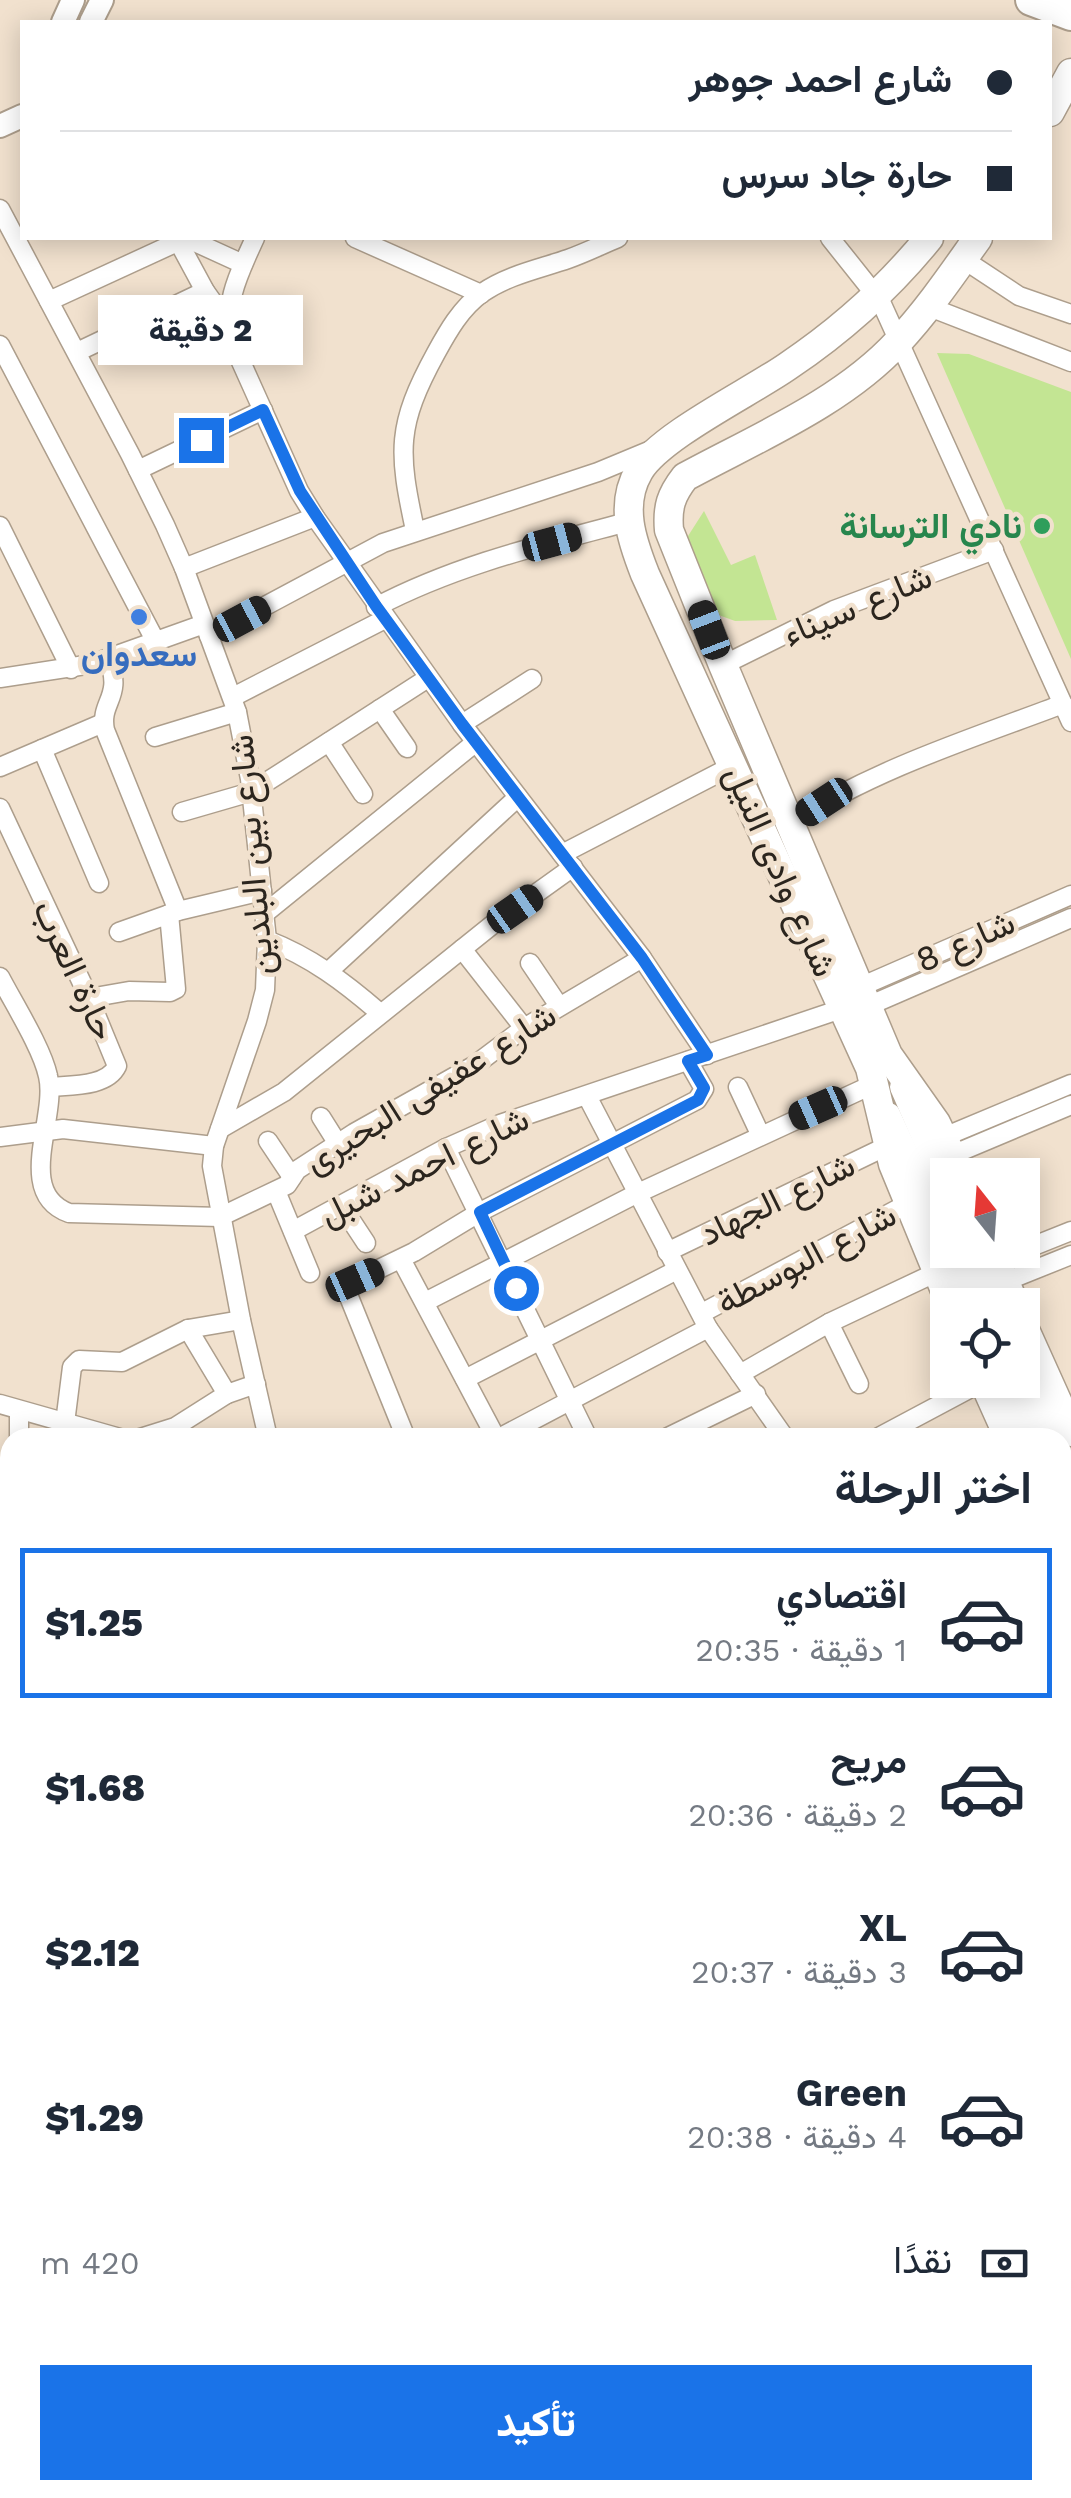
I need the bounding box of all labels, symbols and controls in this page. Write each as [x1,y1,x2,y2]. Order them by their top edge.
text: شارع احمد جوهر [689,57,952,101]
text: حارة جاد سرس [721,153,952,197]
callout: 2 دقيقة [99,295,304,365]
text: 2 دقيقة [149,311,252,349]
route end [179,418,224,463]
place label: نادي الترسانة [840,505,1022,555]
marker: نادي الترسانة [1031,515,1053,537]
car [519,520,585,564]
street label: شارع سيناء [776,555,939,658]
car [208,592,276,646]
car [684,597,734,663]
marker: سعدوان [128,606,150,628]
place label: سعدوان [81,633,197,676]
street label: شارع بين البلدين [220,733,285,977]
street label: شارع وادى النيل [713,759,846,984]
car [791,773,857,831]
car [482,880,548,938]
street label: حارة العرب [23,893,126,1047]
street label: شارع 8 [909,901,1022,984]
street label: شارع عفيفى البحيرى [296,994,565,1185]
car [784,1082,852,1134]
street label: شارع احمد شبل [312,1097,537,1237]
street label: شارع الجهاد [692,1143,863,1257]
north arrow [930,1158,1040,1268]
map controls [930,1158,1040,1398]
street label: شارع البوسطة [709,1193,905,1326]
car [321,1254,389,1306]
route start [494,1266,539,1311]
button: locate [930,1288,1040,1398]
text: اختر الرحلة [835,1461,1032,1514]
text: اقتصادي [776,1573,907,1617]
icon: car [937,1578,1027,1668]
text: $1.25 [45,1601,143,1645]
text: 1 دقيقة · 20:35 [695,1631,907,1669]
text: مريح [831,1738,907,1782]
icon: car [937,1743,1027,1833]
text: $1.68 [45,1766,145,1810]
text: 2 دقيقة · 20:36 [688,1796,907,1834]
text: XL [859,1906,907,1950]
icon: car [937,1908,1027,1998]
text: $2.12 [45,1931,140,1975]
text: 3 دقيقة · 20:37 [691,1953,907,1991]
text: Green [796,2071,907,2115]
icon: car [937,2073,1027,2163]
text: $1.29 [45,2096,144,2140]
text: 4 دقيقة · 20:38 [687,2118,907,2156]
icon: cash [977,2236,1032,2291]
text: نقدًا [893,2238,952,2282]
text: 420 m [40,2244,140,2282]
button: تأكيد [40,2365,1032,2480]

